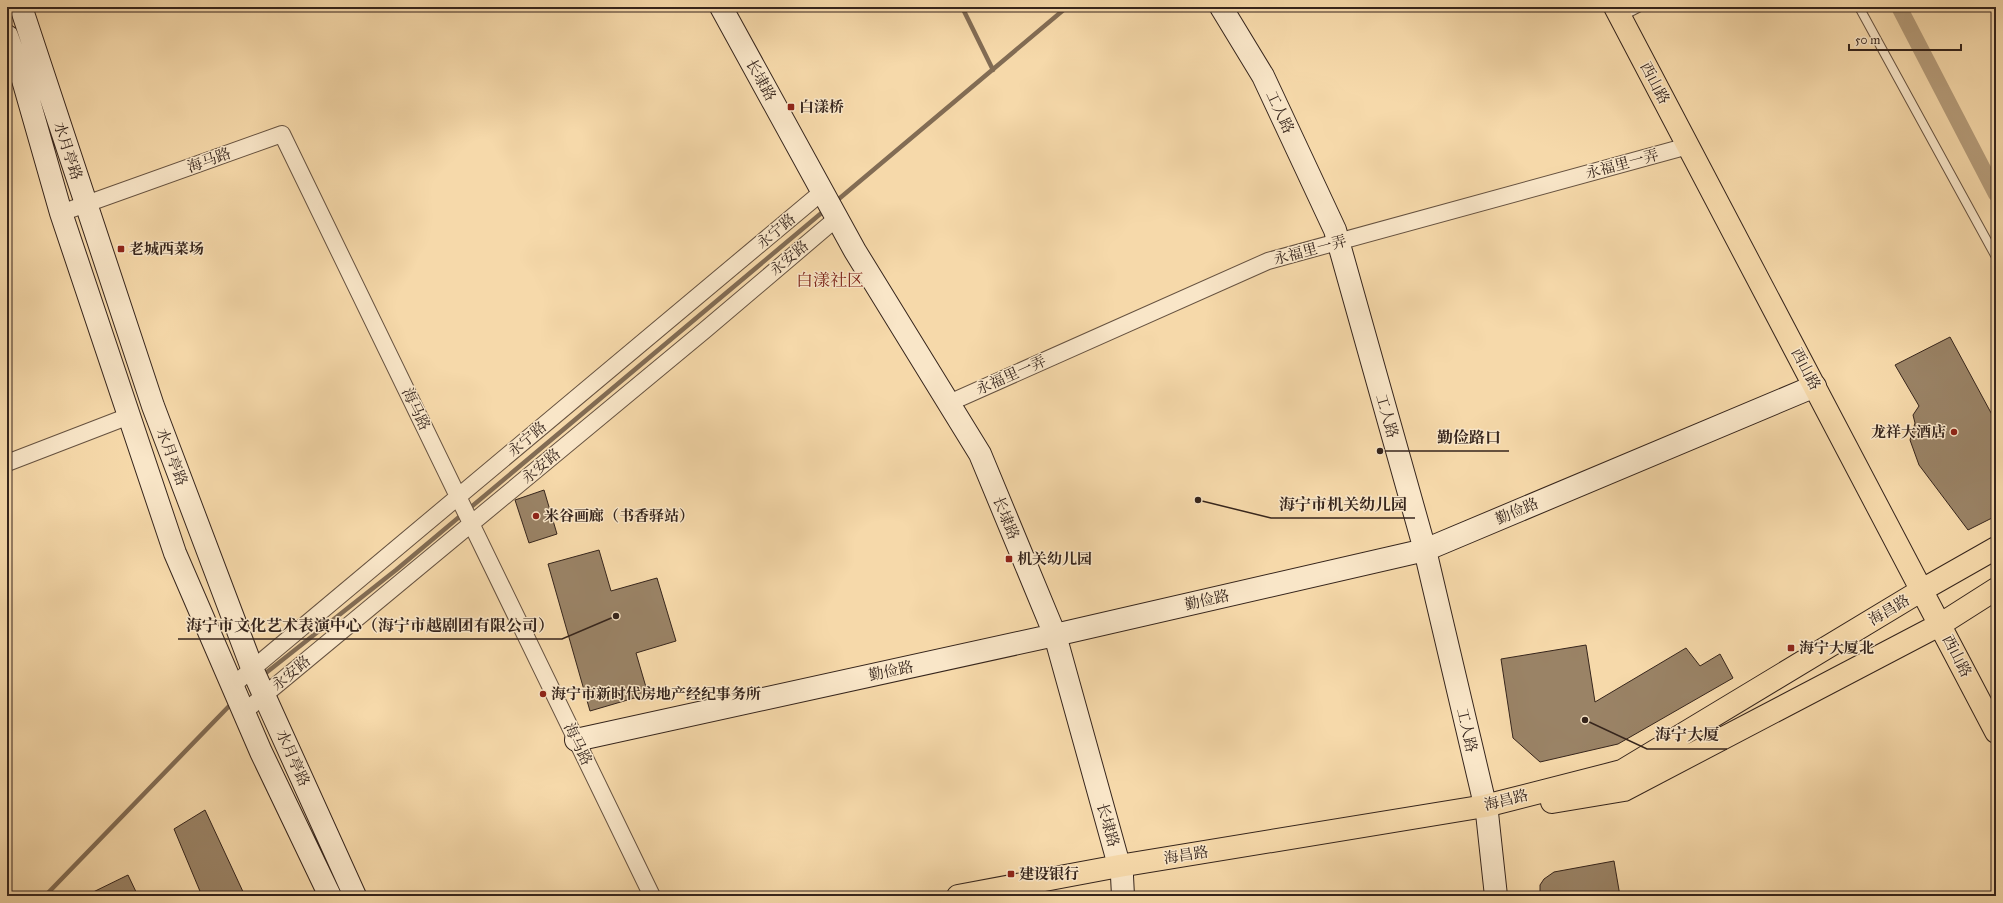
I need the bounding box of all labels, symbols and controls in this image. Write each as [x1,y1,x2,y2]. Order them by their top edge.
scale bar [1849,26,1961,52]
text: 50 m [1855,33,1880,47]
street label: 长埭路 [742,56,780,104]
street label: 西山路 [1636,59,1674,107]
street label: 工人路 [1262,88,1298,136]
place label: 白漾桥 [799,98,844,116]
marker: 白漾桥 [786,102,796,112]
street label: 水月亭路 [50,120,86,182]
street label: 海马路 [185,144,233,176]
street label: 永福里一弄 [1583,146,1661,182]
street label: 永宁路 [753,210,799,252]
street label: 永福里一弄 [1271,232,1349,268]
street label: 永安路 [766,237,812,279]
place label: 老城西菜场 [129,240,204,258]
marker: 老城西菜场 [116,244,126,254]
district label: 白漾社区 [796,270,864,291]
street label: 西山路 [1787,345,1825,393]
street label: 永福里一弄 [973,352,1049,398]
street label: 海马路 [398,385,434,433]
street label: 工人路 [1372,392,1402,440]
street label: 永宁路 [504,418,550,460]
callout: 勤俭路口 [1429,423,1509,451]
place label: 龙祥大酒店 [1871,423,1946,441]
street label: 水月亭路 [153,426,191,488]
marker: 龙祥大酒店 [1949,427,1959,437]
text: 勤俭路口 [1437,428,1501,447]
street label: 永安路 [518,445,564,487]
callout: 海宁市机关幼儿园 [1271,490,1415,518]
street label: 长埭路 [989,494,1023,542]
street label: 勤俭路 [1493,494,1541,528]
text: 海宁市机关幼儿园 [1279,495,1407,514]
place label: 米谷画廊（书香驿站） [544,507,694,525]
marker: 米谷画廊（书香驿站） [531,511,541,521]
place label: 机关幼儿园 [1017,550,1092,568]
marker: 机关幼儿园 [1004,554,1014,564]
street label: 勤俭路 [1183,586,1231,614]
street label: 海昌路 [1865,591,1913,629]
callout: 海宁市文化艺术表演中心（海宁市越剧团有限公司） [178,611,562,639]
text: 海宁市文化艺术表演中心（海宁市越剧团有限公司） [186,616,554,635]
street label: 西山路 [1939,632,1975,680]
place label: 海宁大厦北 [1799,639,1874,657]
marker: 海宁大厦北 [1786,643,1796,653]
street label: 永安路 [268,652,314,694]
street label: 勤俭路 [867,658,915,684]
place label: 海宁市新时代房地产经纪事务所 [551,685,761,703]
marker: 海宁市新时代房地产经纪事务所 [538,689,548,699]
street label: 工人路 [1453,706,1481,754]
street label: 海马路 [560,720,596,768]
callout: 海宁大厦 [1647,721,1727,749]
text: 海宁大厦 [1655,725,1719,744]
street label: 水月亭路 [273,727,313,789]
street label: 海昌路 [1482,786,1530,814]
street label: 长埭路 [1093,801,1123,849]
street label: 海昌路 [1162,843,1210,867]
place label: 建设银行 [1019,865,1079,883]
marker: 建设银行 [1006,869,1016,879]

